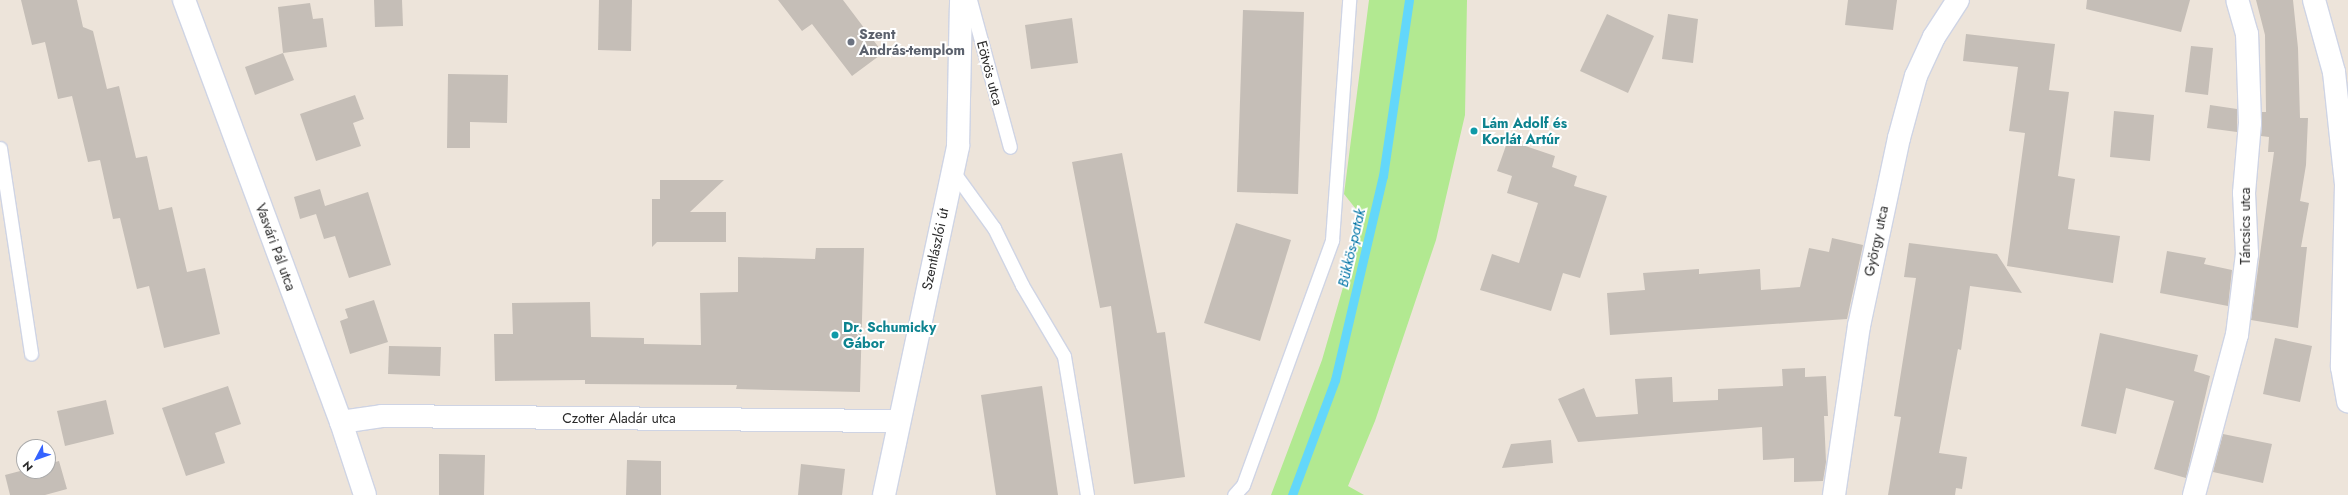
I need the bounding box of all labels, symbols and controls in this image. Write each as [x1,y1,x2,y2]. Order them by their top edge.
place label: Szent András-templom [859,26,965,58]
marker: Szent András-templom [846,37,856,47]
street label: Eötvös utca [973,39,1007,107]
place label: Lám Adolf és Korlát Artúr [1482,115,1567,148]
marker: Lám Adolf és Korlát Artúr [1469,126,1479,136]
street label: Táncsics utca [2237,187,2253,265]
street label: Vasvári Pál utca [252,201,300,293]
street label: György utca [1860,204,1892,278]
street label: Szentlászlói út [918,207,952,291]
water label: Bükkös-patak [1334,207,1370,289]
place label: Dr. Schumicky Gábor [843,319,936,352]
marker: Dr. Schumicky Gábor [830,330,840,340]
street label: Czotter Aladár utca [562,410,676,426]
north arrow [16,439,56,479]
text: N [19,458,37,475]

